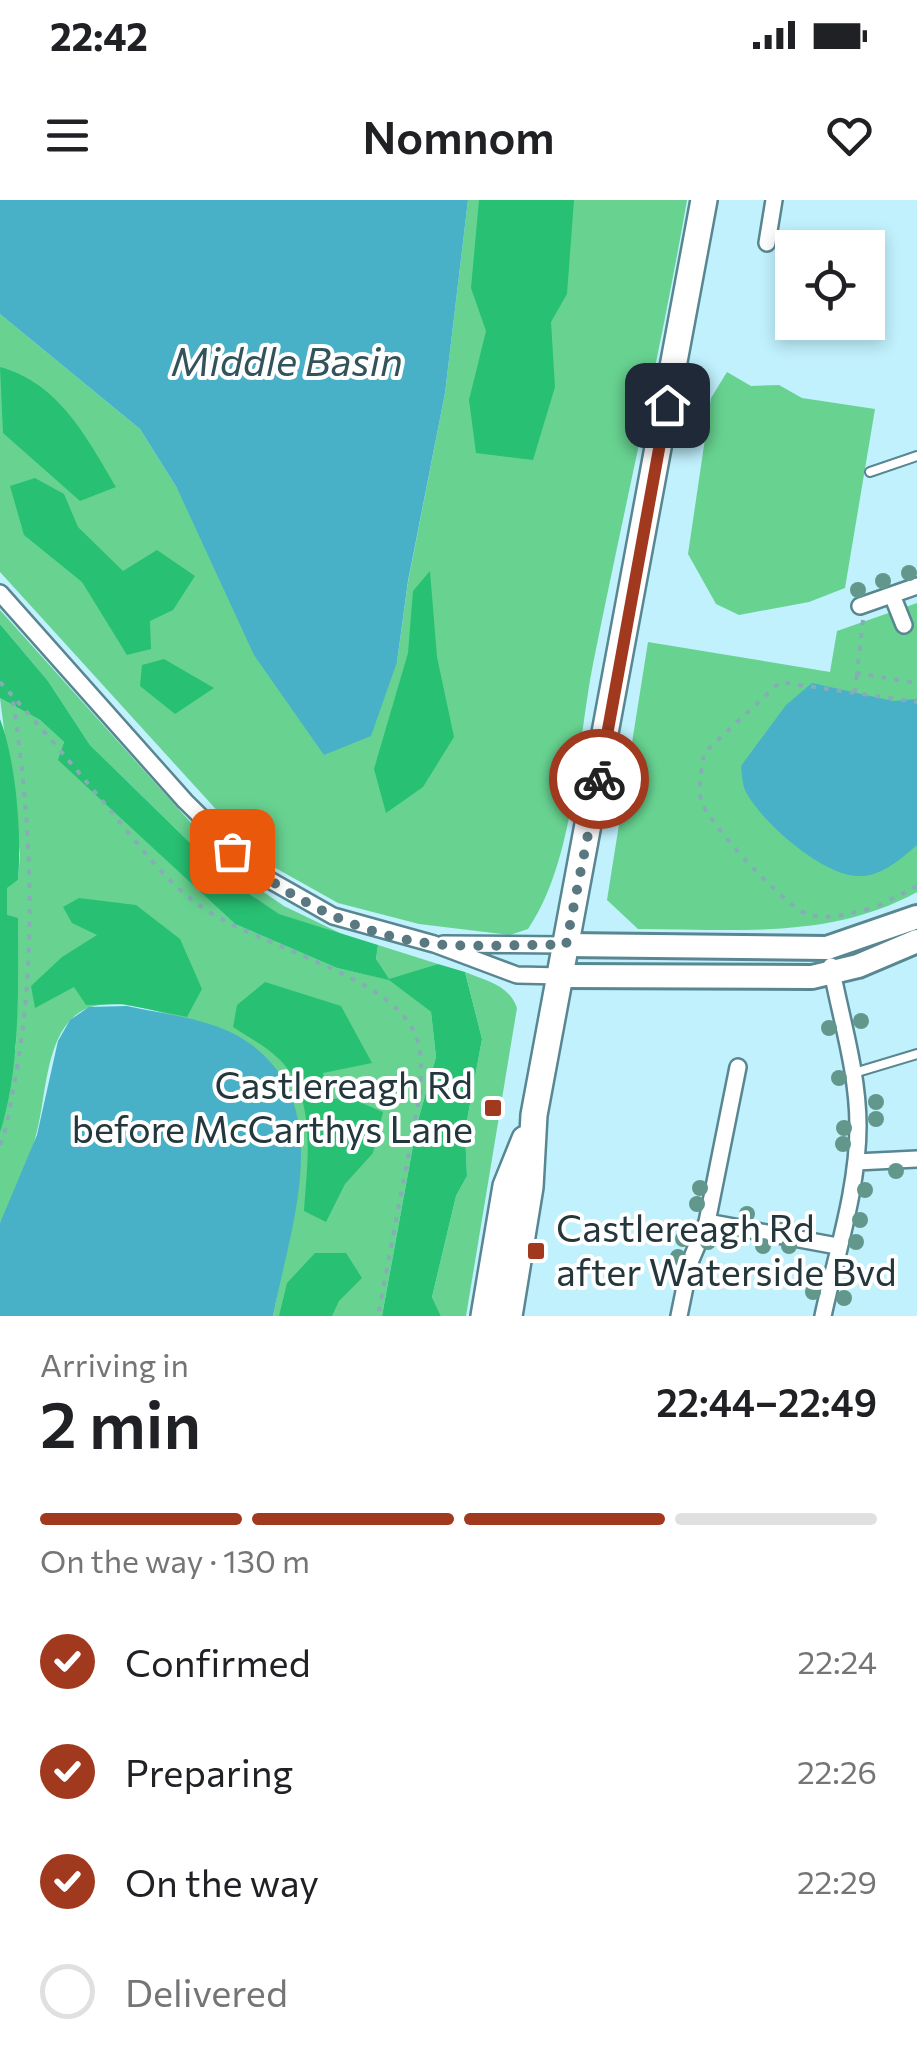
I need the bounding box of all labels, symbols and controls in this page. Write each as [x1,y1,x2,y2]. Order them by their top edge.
text: 22:42 [50,12,148,59]
icon: menu [40,108,95,163]
text: Nomnom [362,108,555,163]
icon: heart [822,108,877,163]
map controls [775,230,885,340]
button: locate [775,230,885,340]
water label: Middle Basin [171,335,403,384]
pin [625,363,710,448]
icon: home [640,378,695,433]
courier [549,729,649,829]
icon: bike [572,752,627,807]
pin [190,809,275,894]
icon: bag [205,824,260,879]
place label: Castlereagh Rd before McCarthys Lane [72,1060,473,1151]
marker: Castlereagh Rd before McCarthys Lane [482,1097,504,1119]
place label: Castlereagh Rd after Waterside Bvd [556,1203,897,1294]
marker: Castlereagh Rd after Waterside Bvd [525,1240,547,1262]
text: Arriving in [40,1344,189,1384]
text: 22:44–22:49 [656,1378,877,1425]
text: 2 min [40,1382,201,1461]
text: On the way · 130 m [40,1540,310,1580]
icon: check [40,1634,95,1689]
text: Confirmed [125,1638,311,1685]
text: 22:24 [798,1641,877,1681]
icon: check [40,1744,95,1799]
text: Preparing [125,1748,293,1795]
text: 22:26 [797,1751,877,1791]
icon: check [40,1854,95,1909]
text: On the way [125,1858,319,1905]
text: 22:29 [797,1861,877,1901]
text: Delivered [125,1968,288,2015]

